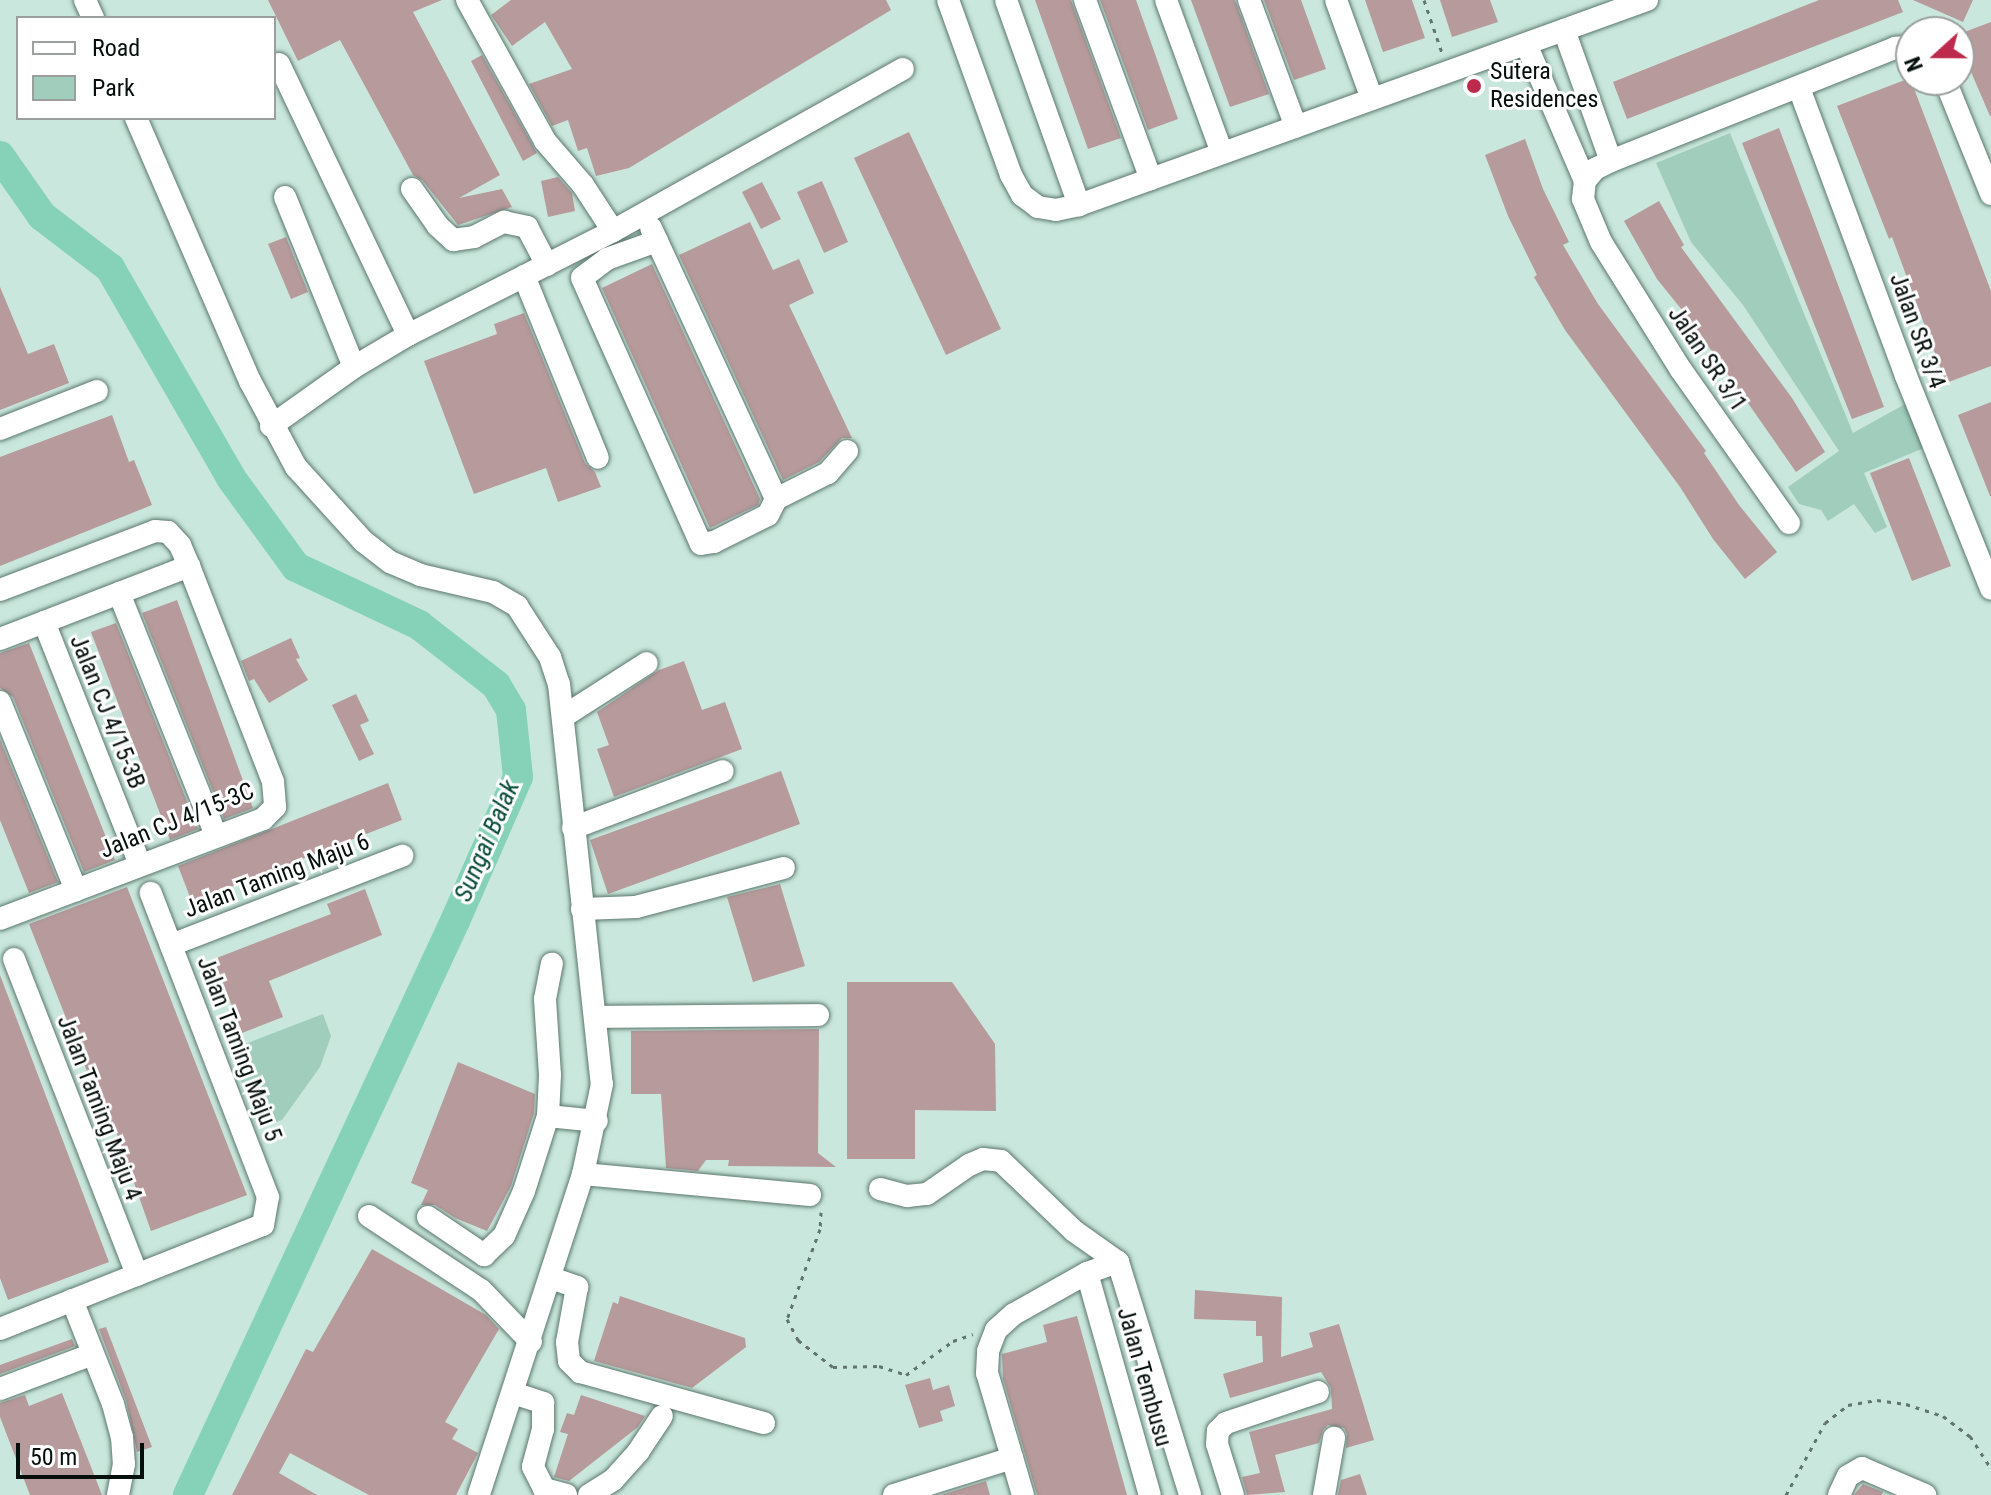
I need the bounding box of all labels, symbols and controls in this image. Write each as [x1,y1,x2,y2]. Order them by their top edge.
legend [16,16,276,120]
north arrow [1895,16,1975,96]
text: Road [92,34,140,62]
text: N [1900,53,1928,75]
place label: Sutera Residences [1490,58,1599,114]
text: Park [92,74,135,102]
marker: Sutera Residences [1465,77,1483,95]
street label: Jalan SR 3/4 [1883,269,1951,393]
street label: Jalan SR 3/1 [1661,301,1753,417]
street label: Jalan CJ 4/15-3B [63,631,151,793]
water label: Sungai Balak [447,776,527,906]
street label: Jalan CJ 4/15-3C [96,777,258,865]
street label: Jalan Taming Maju 6 [180,827,374,925]
street label: Jalan Taming Maju 5 [190,952,288,1146]
street label: Jalan Taming Maju 4 [50,1011,148,1205]
street label: Jalan Tembusu [1110,1304,1178,1450]
scale bar [20,1427,148,1477]
text: 50 m [30,1443,77,1471]

